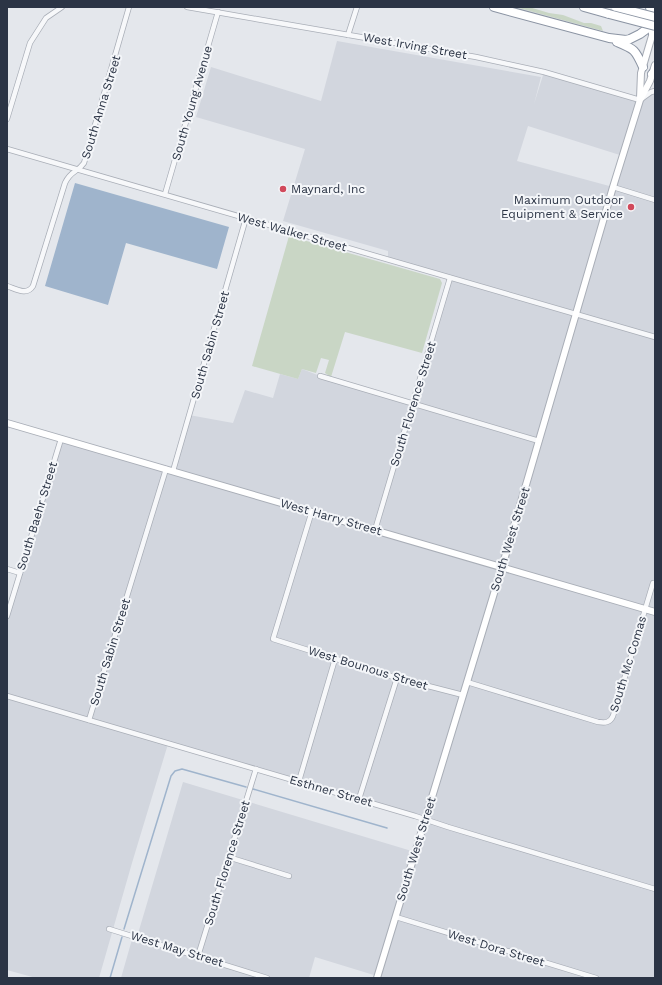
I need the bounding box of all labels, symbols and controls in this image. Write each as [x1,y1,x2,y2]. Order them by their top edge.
street label: West Irving Street [362,30,468,62]
street label: South Young Avenue [169,44,215,162]
street label: South Anna Street [79,53,123,161]
place label: Maynard, Inc [291,182,365,196]
marker: Maynard, Inc [278,184,288,194]
place label: Maximum Outdoor Equipment & Service [501,193,623,221]
marker: Maximum Outdoor Equipment & Service [626,202,636,212]
street label: West Walker Street [236,210,348,254]
street label: South Sabin Street [188,289,232,401]
street label: South Florence Street [387,340,439,468]
street label: South Baehr Street [14,460,60,572]
street label: South West Street [487,485,533,593]
street label: West Harry Street [279,496,383,538]
street label: South Sabin Street [87,597,133,707]
street label: South Mc Comas [607,614,649,714]
street label: West Bounous Street [306,643,430,693]
street label: Esthner Street [288,772,374,810]
street label: South West Street [393,795,439,903]
street label: South Florence Street [201,799,253,927]
street label: West Dora Street [446,927,546,969]
street label: West May Street [129,928,225,970]

